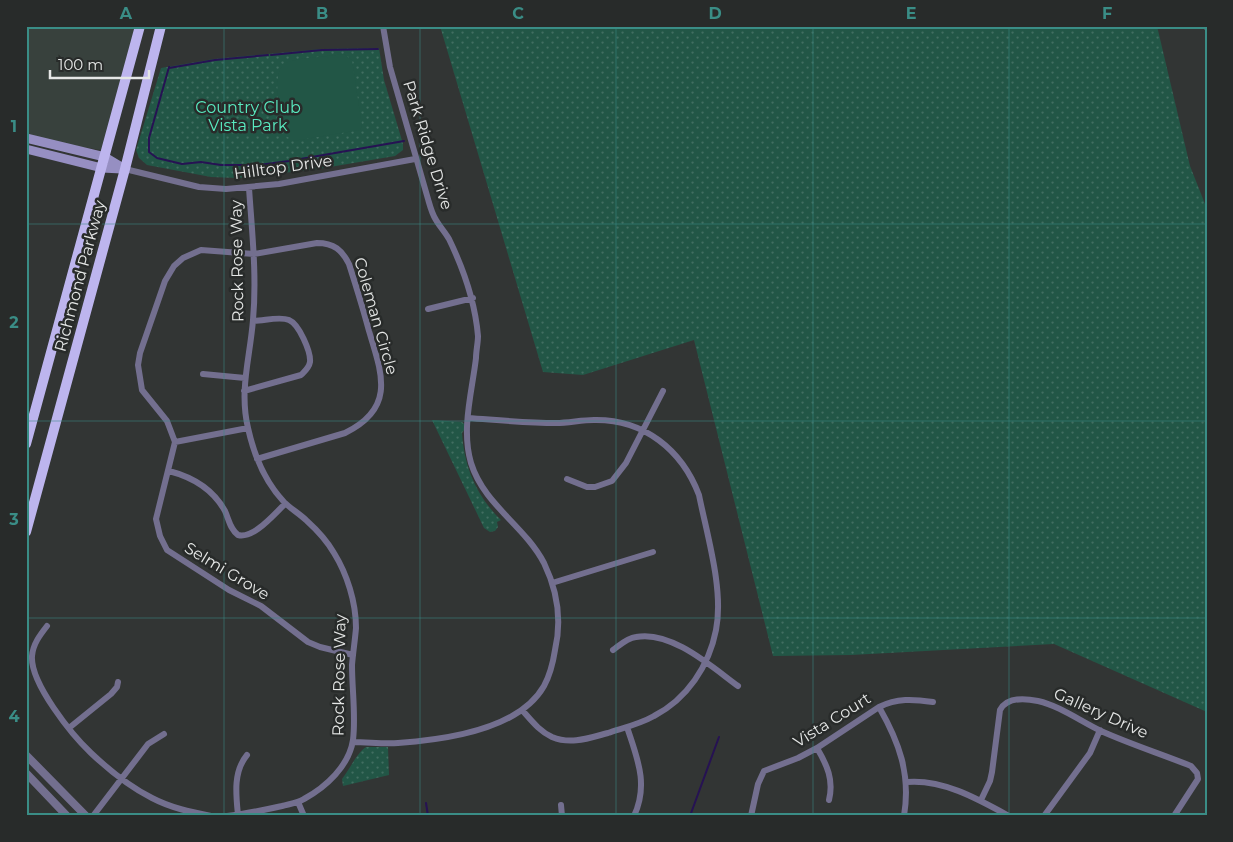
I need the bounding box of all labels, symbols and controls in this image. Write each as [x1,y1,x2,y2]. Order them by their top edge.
text: A [119,4,133,23]
text: B [316,4,328,23]
text: C [512,4,524,23]
text: D [708,4,722,23]
text: E [906,4,916,23]
text: F [1102,4,1112,23]
scale bar [50,48,149,80]
text: 100 m [58,55,103,74]
street label: Park Ridge Drive [399,78,457,212]
park label: Country Club Vista Park [195,98,301,135]
text: 1 [11,117,17,136]
street label: Hilltop Drive [233,151,333,183]
street label: Richmond Parkway [51,198,109,354]
street label: Rock Rose Way [226,199,248,322]
street label: Coleman Circle [350,255,402,377]
text: 2 [9,313,19,332]
text: 3 [8,510,19,529]
street label: Selmi Grove [181,538,273,604]
street label: Rock Rose Way [328,613,350,736]
street label: Gallery Drive [1051,684,1151,742]
street label: Vista Court [790,688,875,751]
text: 4 [8,707,20,726]

